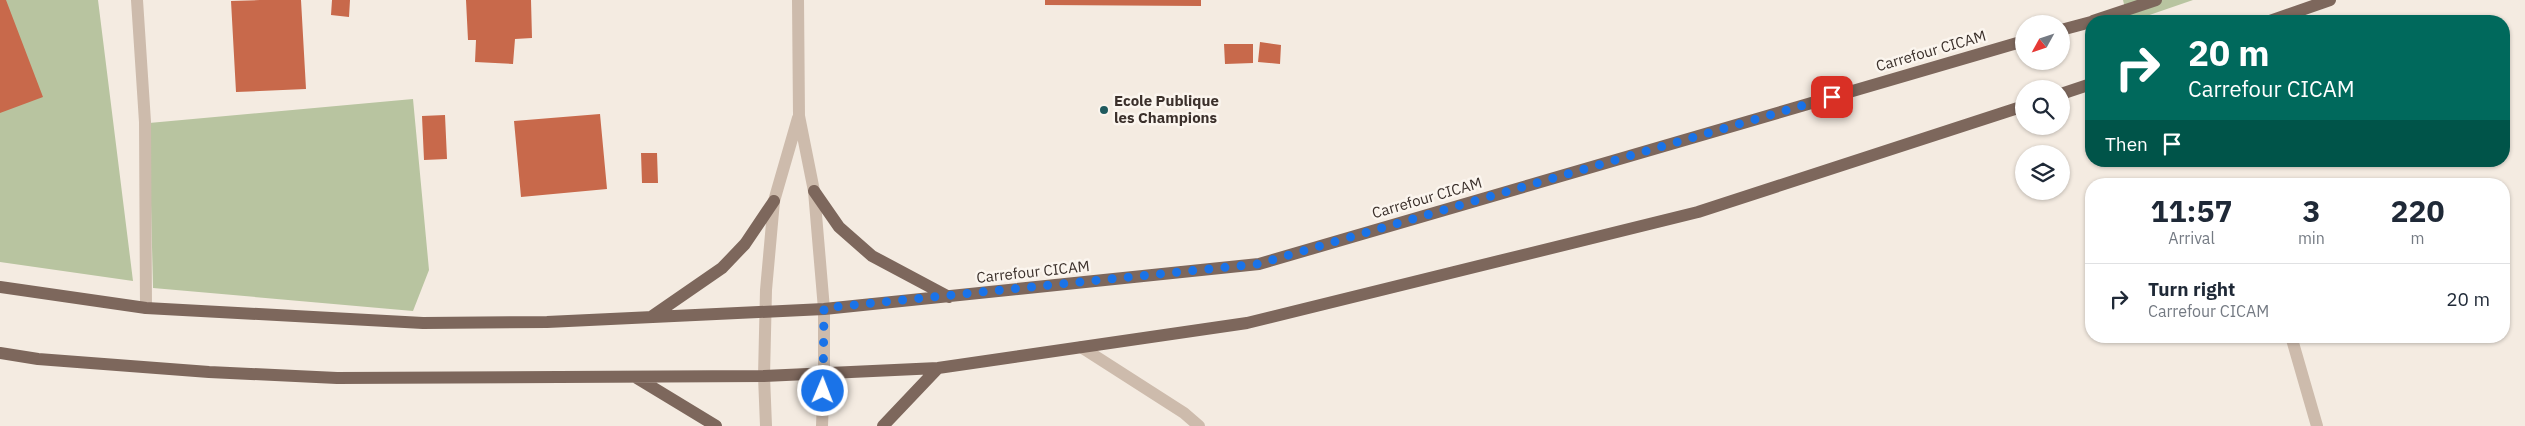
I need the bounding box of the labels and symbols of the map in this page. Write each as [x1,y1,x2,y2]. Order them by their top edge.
north arrow [2015,15,2070,70]
street label: Carrefour CICAM [1874,26,1988,75]
pin [1811,76,1853,118]
place label: Ecole Publique les Champions [1114,91,1219,127]
marker: Ecole Publique les Champions [1098,104,1110,116]
street label: Carrefour CICAM [1370,173,1484,222]
street label: Carrefour CICAM [975,256,1090,287]
position arrow [796,364,848,416]

